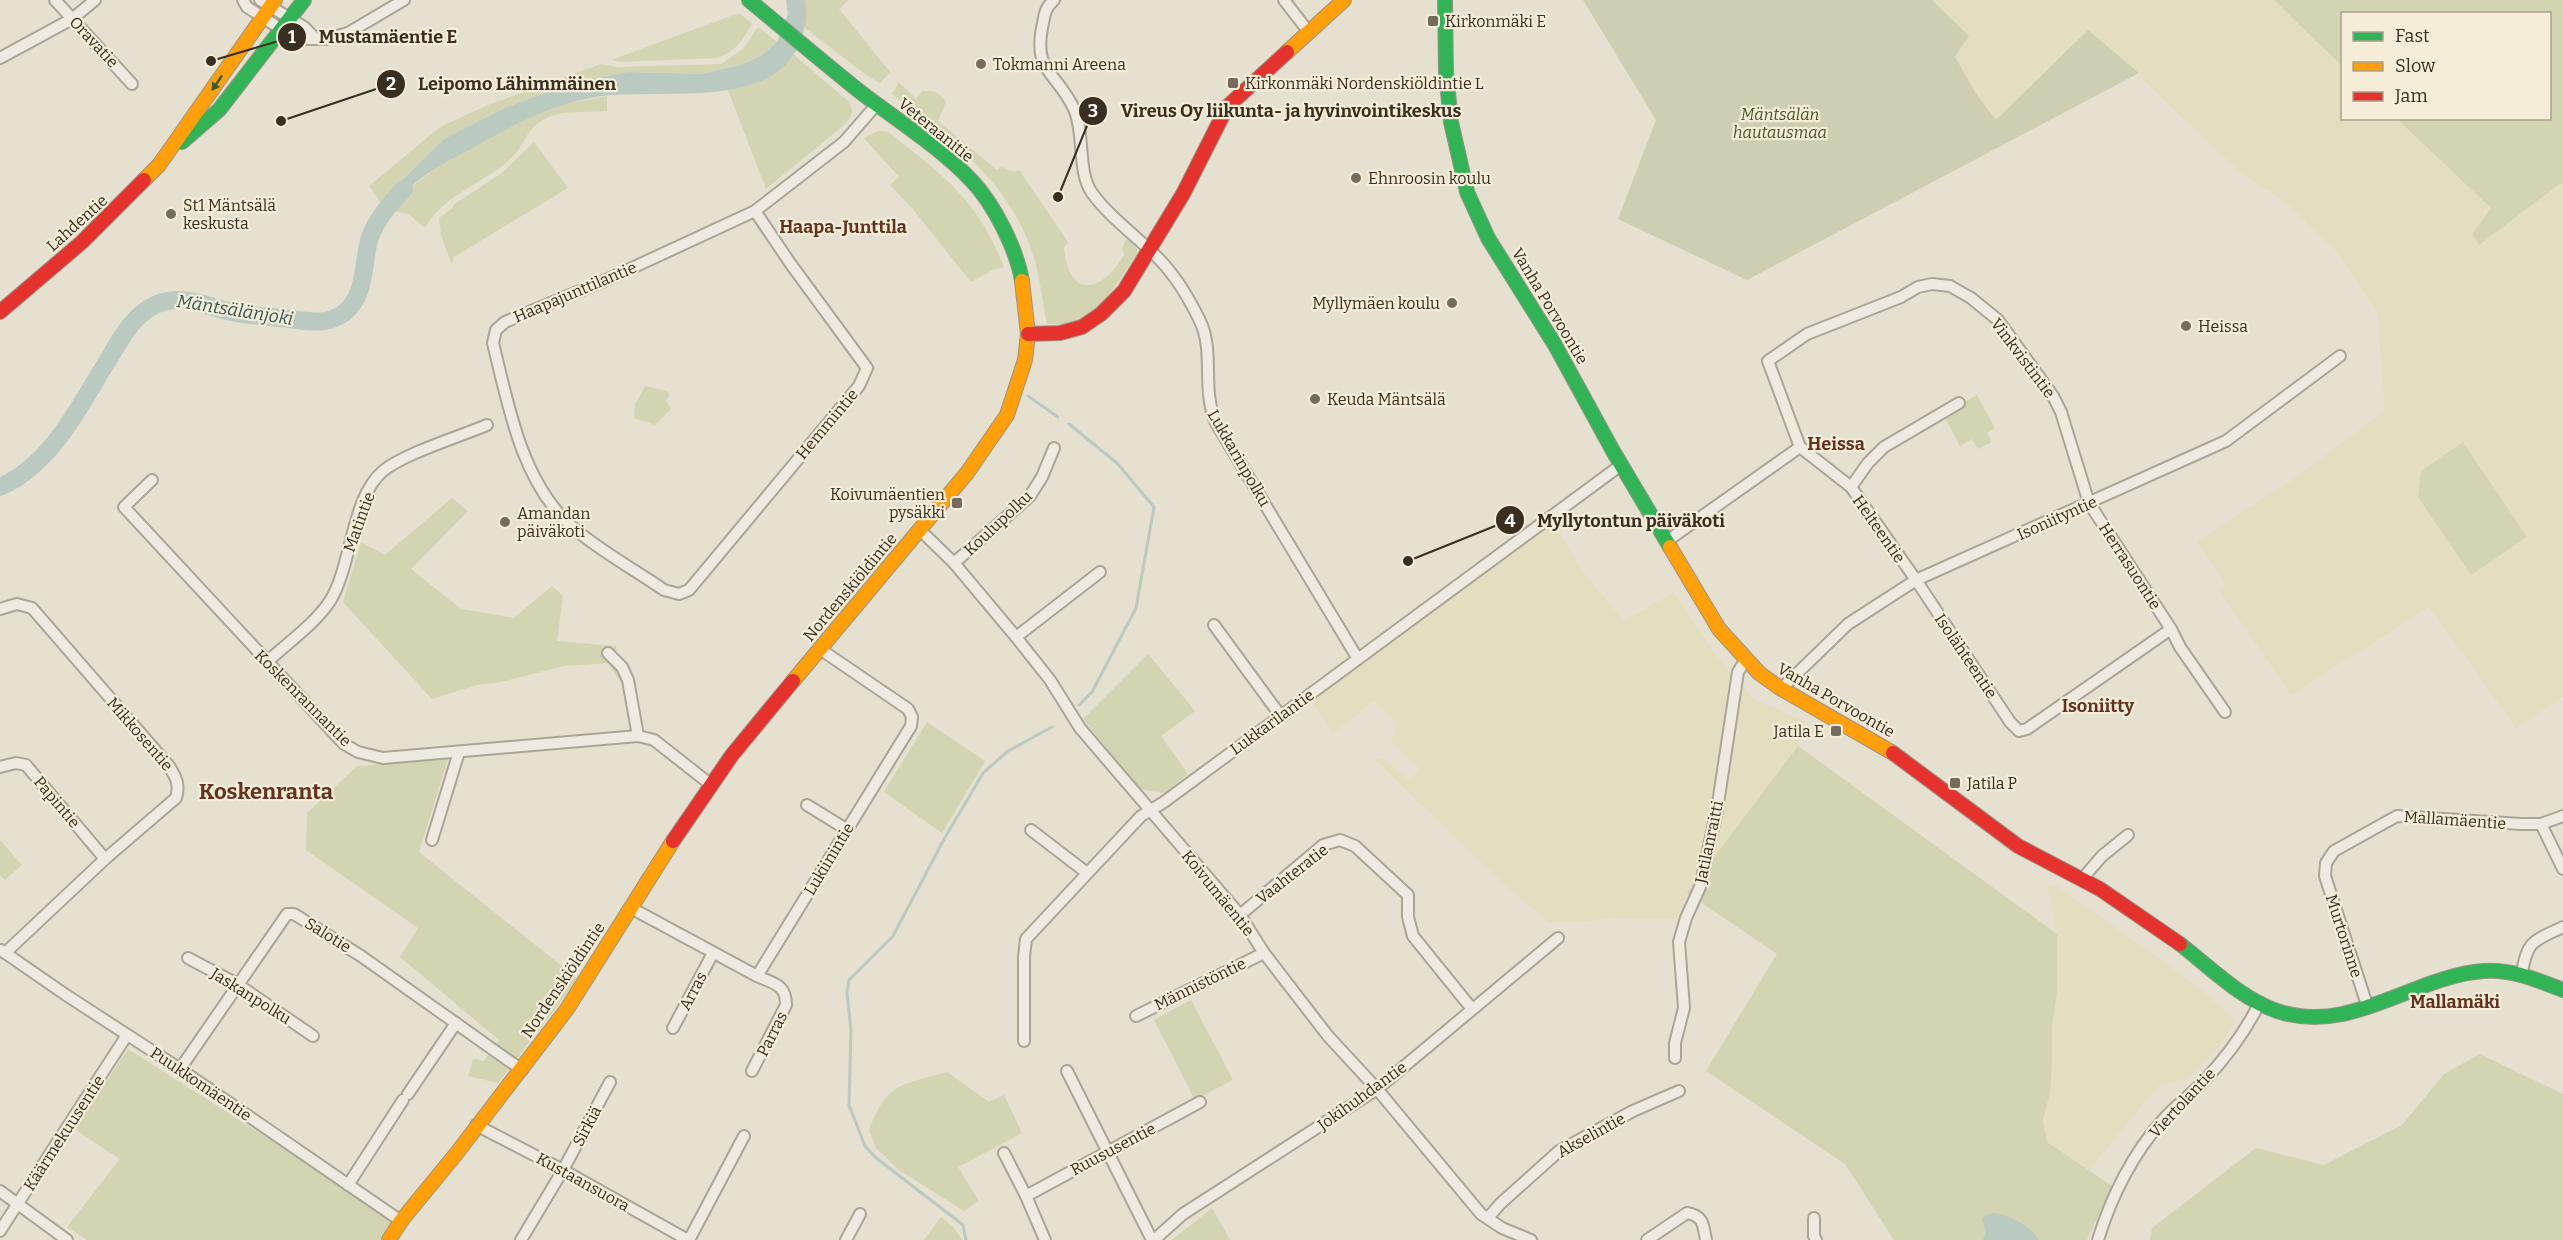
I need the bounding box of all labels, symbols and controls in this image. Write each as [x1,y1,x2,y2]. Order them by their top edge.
place label: Kirkonmäki E [1445,12,1546,31]
legend [2341,12,2551,120]
street label: Oravatie [66,13,122,71]
marker: Kirkonmäki E [1426,14,1440,28]
callout: Mustamäentie E [277,19,469,55]
text: Fast [2395,25,2430,47]
text: 1 [288,26,296,48]
text: Mustamäentie E [319,26,457,48]
place label: Tokmanni Areena [993,55,1126,74]
text: Slow [2395,55,2436,77]
marker: Tokmanni Areena [974,57,988,71]
callout: Leipomo Lähimmäinen [376,66,628,102]
text: 2 [386,73,396,95]
text: Leipomo Lähimmäinen [418,73,616,95]
place label: Kirkonmäki Nordenskiöldintie L [1245,74,1484,93]
one-way arrow [212,75,223,91]
marker: Kirkonmäki Nordenskiöldintie L [1226,76,1240,90]
text: Jam [2394,85,2428,107]
callout: Vireus Oy liikunta- ja hyvinvointikeskus [1078,93,1473,129]
street label: Veteraanitie [895,94,977,166]
text: 3 [1088,100,1098,122]
text: Vireus Oy liikunta- ja hyvinvointikeskus [1121,100,1461,122]
park label: Mäntsälän hautausmaa [1733,105,1827,142]
place label: Ehnroosin koulu [1368,169,1491,188]
marker: Ehnroosin koulu [1349,171,1363,185]
street label: Lahdentie [43,191,111,255]
place label: St1 Mäntsälä keskusta [183,196,276,233]
marker: St1 Mäntsälä keskusta [164,207,178,221]
district label: Haapa-Junttila [779,216,907,238]
street label: Vanha Porvoontie [1508,244,1592,368]
street label: Haapajunttilantie [511,258,639,326]
water label: Mäntsälänjoki [175,290,295,330]
place label: Myllymäen koulu [1312,294,1440,313]
marker: Myllymäen koulu [1445,296,1459,310]
street label: Vinkvistintie [1987,314,2059,402]
place label: Heissa [2198,317,2248,336]
marker: Heissa [2179,319,2193,333]
street label: Hemmintie [792,385,862,463]
place label: Keuda Mäntsälä [1327,390,1446,409]
marker: Keuda Mäntsälä [1308,392,1322,406]
street label: Lukkarinpolku [1204,406,1274,510]
district label: Heissa [1807,433,1865,455]
place label: Koivumäentien pysäkki [830,485,945,522]
street label: Koulupolku [960,487,1036,559]
street label: Matintie [339,489,379,555]
street label: Helteentie [1849,491,1909,567]
street label: Isoniityntie [2014,492,2100,544]
marker: Koivumäentien pysäkki [950,496,964,510]
callout: Myllytontun päiväkoti [1495,502,1737,538]
place label: Amandan päiväkoti [517,504,590,541]
text: 4 [1505,510,1516,532]
text: Myllytontun päiväkoti [1537,510,1725,532]
marker: Amandan päiväkoti [498,515,512,529]
street label: Herrasuontie [2095,519,2165,613]
street label: Nordenskiöldintie [799,529,901,645]
street label: Isolähteentie [1931,610,2001,702]
street label: Koskenrannantie [251,646,355,750]
street label: Vanha Porvoontie [1774,659,1898,741]
street label: Lukkarilantie [1226,685,1318,759]
street label: Mikkosentie [103,693,177,775]
district label: Isoniitty [2062,695,2135,717]
place label: Jatila E [1772,722,1824,741]
marker: Jatila E [1829,724,1843,738]
street label: Papintie [30,772,84,832]
place label: Jatila P [1966,774,2017,793]
marker: Jatila P [1948,776,1962,790]
district label: Koskenranta [199,778,334,805]
street label: Jatilanraitti [1691,799,1727,886]
street label: Mallamäentie [2403,807,2507,833]
street label: Lukiinintie [800,819,858,899]
street label: Vaahteratie [1252,840,1332,908]
street label: Koivumäentie [1178,846,1258,940]
street label: Murtorinne [2322,892,2366,980]
street label: Salotie [301,913,355,957]
street label: Nordenskiöldintie [517,919,609,1041]
street label: Männistöntie [1151,954,1249,1014]
street label: Jaskanpolku [207,963,295,1028]
street label: Arras [675,969,711,1013]
district label: Mallamäki [2410,991,2500,1013]
street label: Parras [753,1008,791,1060]
street label: Puukkomäentie [147,1043,255,1125]
street label: Jokihuhdantie [1313,1057,1410,1135]
street label: Viertolantie [2145,1064,2219,1142]
street label: Käärmekuusentie [20,1072,108,1194]
street label: Sirkiä [569,1102,606,1149]
street label: Akselintie [1554,1109,1628,1161]
street label: Ruususentie [1067,1119,1159,1179]
street label: Kustaansuora [533,1149,633,1216]

